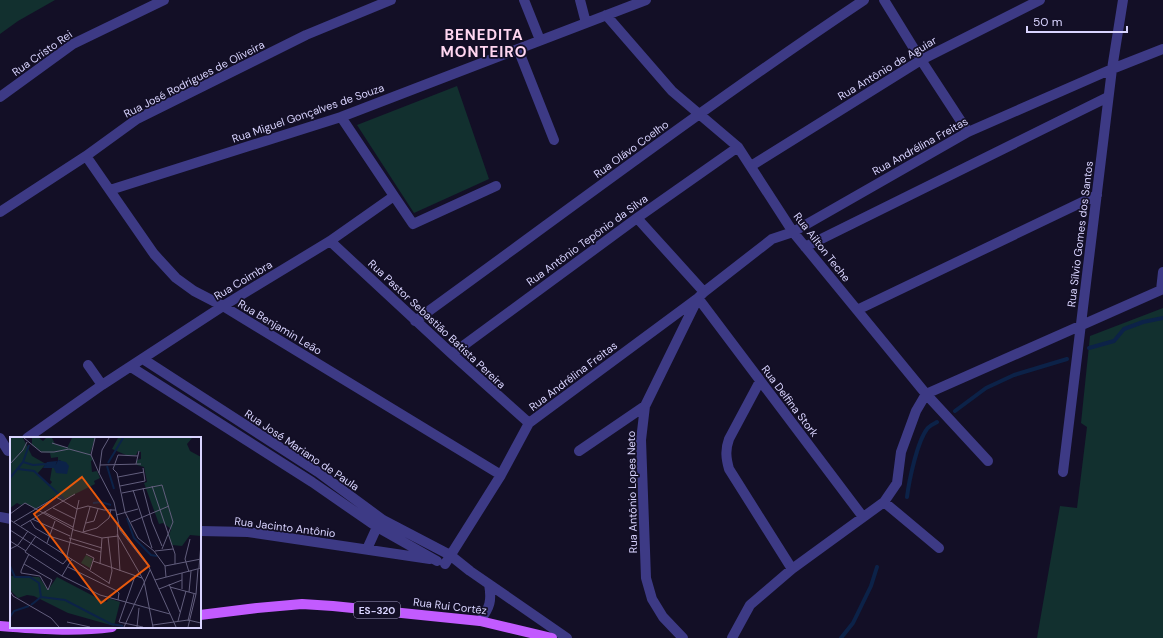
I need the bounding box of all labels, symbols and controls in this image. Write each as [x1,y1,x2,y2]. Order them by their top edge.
scale bar [1027,8,1127,34]
text: 50 m [1033,14,1062,30]
district label: BENEDITA MONTEIRO [441,25,528,62]
street label: Rua Cristo Rei [9,27,75,79]
street label: Rua Antônio de Aguiar [835,33,939,103]
street label: Rua José Rodrigues de Oliveira [121,37,267,121]
street label: Rua Miguel Gonçalves de Souza [230,80,386,146]
street label: Rua Andrélina Freitas [870,114,970,178]
street label: Rua Olávo Coelho [591,117,671,181]
street label: Rua Sílvio Gomes dos Santos [1064,160,1096,308]
street label: Rua Antônio Tepônio da Silva [524,191,650,289]
street label: Rua Ailton Teche [791,209,853,285]
street label: Rua Pastor Sebastião Batista Pereira [365,256,509,392]
street label: Rua Coimbra [211,257,275,303]
street label: Rua Benjamin Leão [235,296,325,358]
street label: Rua Andrélina Freitas [526,338,620,414]
street label: Rua Delfina Stork [758,362,822,440]
street label: Rua José Mariano de Paula [242,406,362,494]
street label: Rua Antônio Lopes Neto [624,431,640,553]
inset map [10,437,201,628]
street label: Rua Jacinto Antônio [234,514,336,540]
street label: Rua Rui Cortêz [412,595,488,617]
road number: ES-320 [354,602,400,618]

